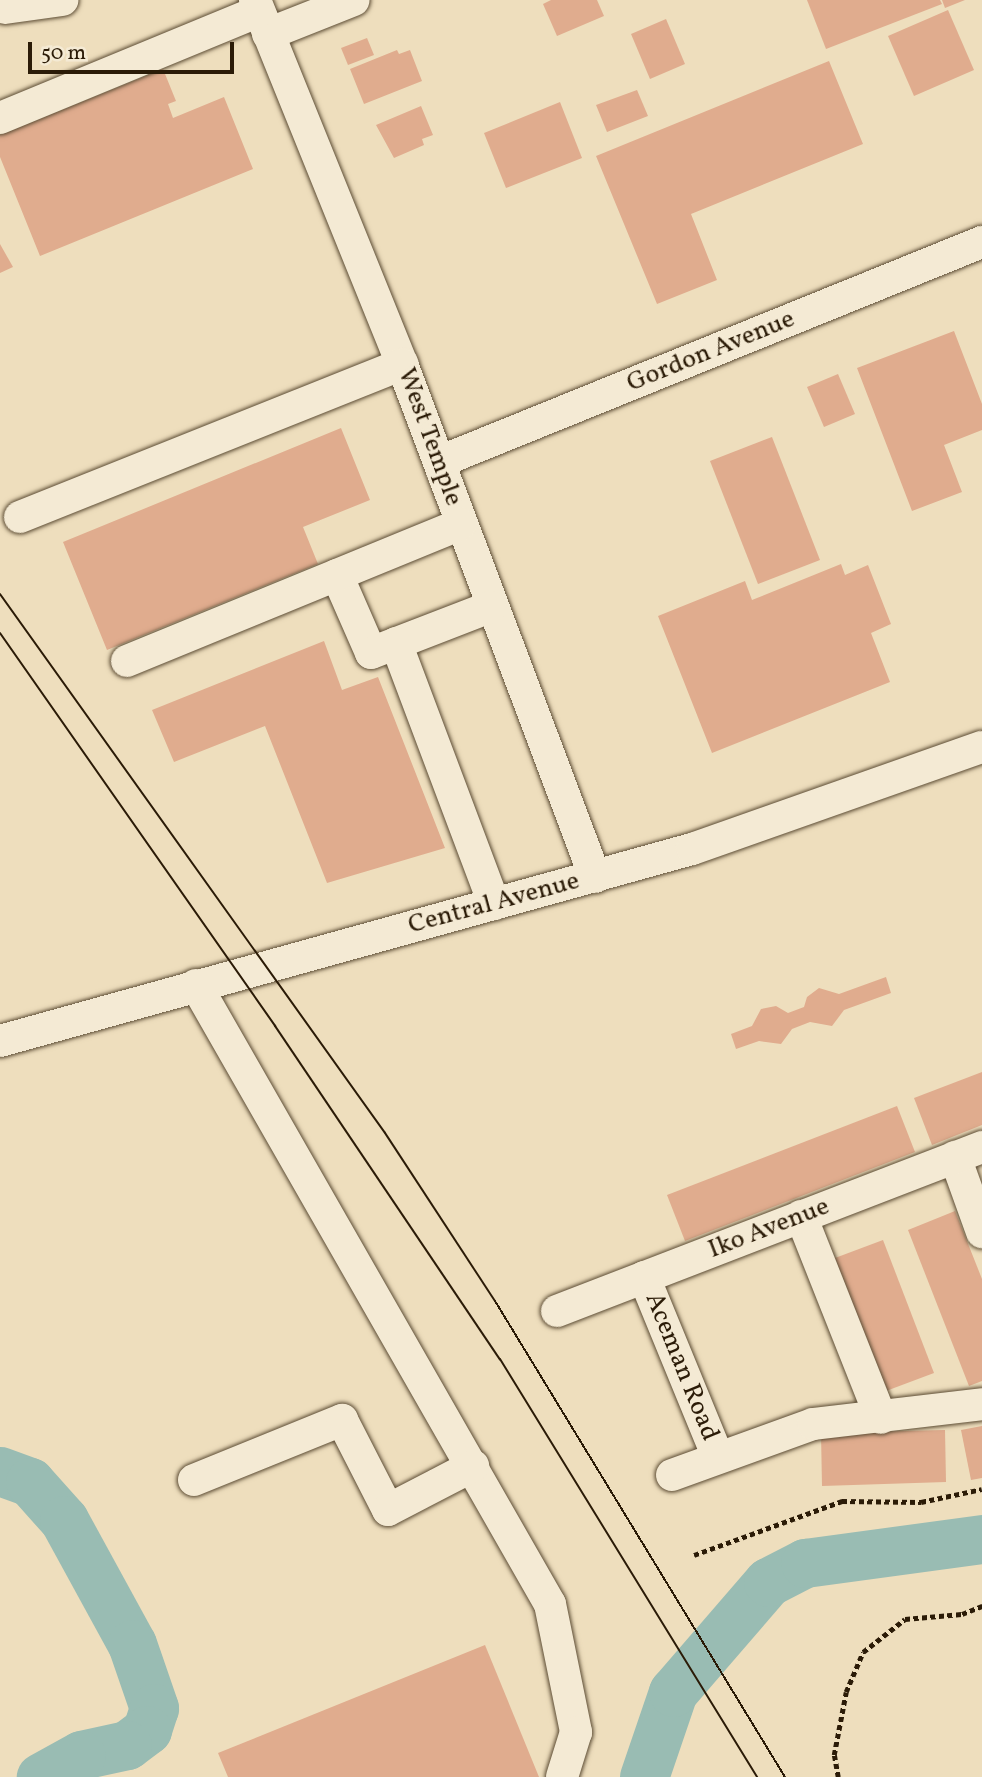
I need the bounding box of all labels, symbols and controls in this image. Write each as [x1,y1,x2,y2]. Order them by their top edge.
scale bar [32,28,238,72]
text: 50 m [41,39,86,68]
street label: Gordon Avenue [623,304,799,400]
street label: West Temple [390,363,468,511]
street label: Central Avenue [405,866,583,942]
street label: Iko Avenue [704,1192,834,1266]
street label: Aceman Road [637,1288,725,1446]

